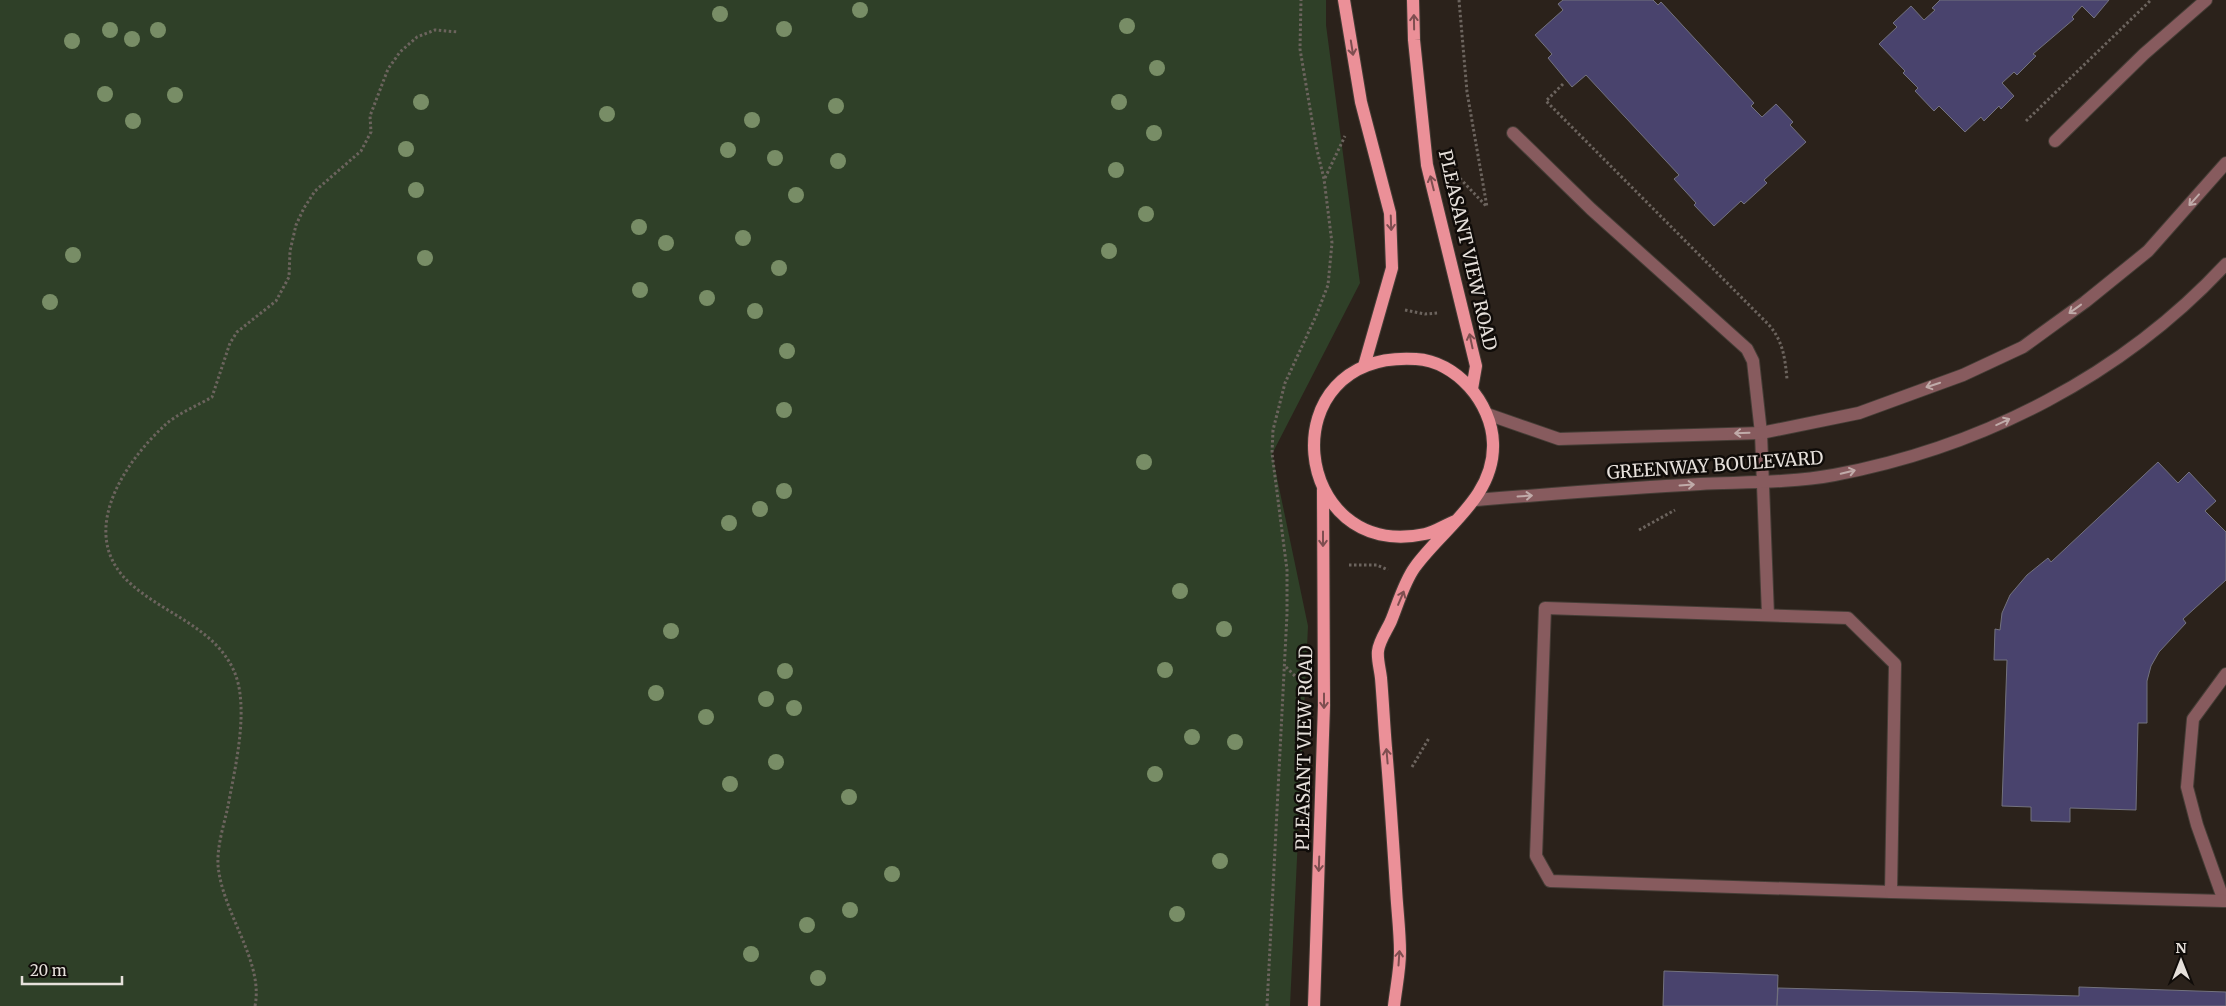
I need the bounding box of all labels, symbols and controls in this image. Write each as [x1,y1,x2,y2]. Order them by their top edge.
one-way arrow [1409,14,1419,30]
one-way arrow [1347,40,1357,56]
street label: PLEASANT VIEW ROAD [1434,147,1502,353]
one-way arrow [1427,176,1436,192]
one-way arrow [2189,193,2200,206]
one-way arrow [1386,215,1396,231]
one-way arrow [2069,304,2082,315]
one-way arrow [1466,333,1475,349]
one-way arrow [1925,381,1941,391]
one-way arrow [1995,417,2010,426]
one-way arrow [1735,428,1751,438]
street label: GREENWAY BOULEVARD [1606,446,1824,484]
one-way arrow [1840,467,1856,476]
one-way arrow [1679,480,1695,490]
one-way arrow [1516,491,1532,500]
one-way arrow [1318,530,1328,547]
one-way arrow [1396,591,1406,606]
street label: PLEASANT VIEW ROAD [1291,645,1317,851]
one-way arrow [1319,693,1329,709]
one-way arrow [1382,748,1392,764]
one-way arrow [1314,856,1323,872]
north arrow [2156,936,2206,986]
text: N [2175,939,2187,957]
one-way arrow [1394,950,1404,966]
scale bar [22,954,122,986]
text: 20 m [30,961,67,980]

